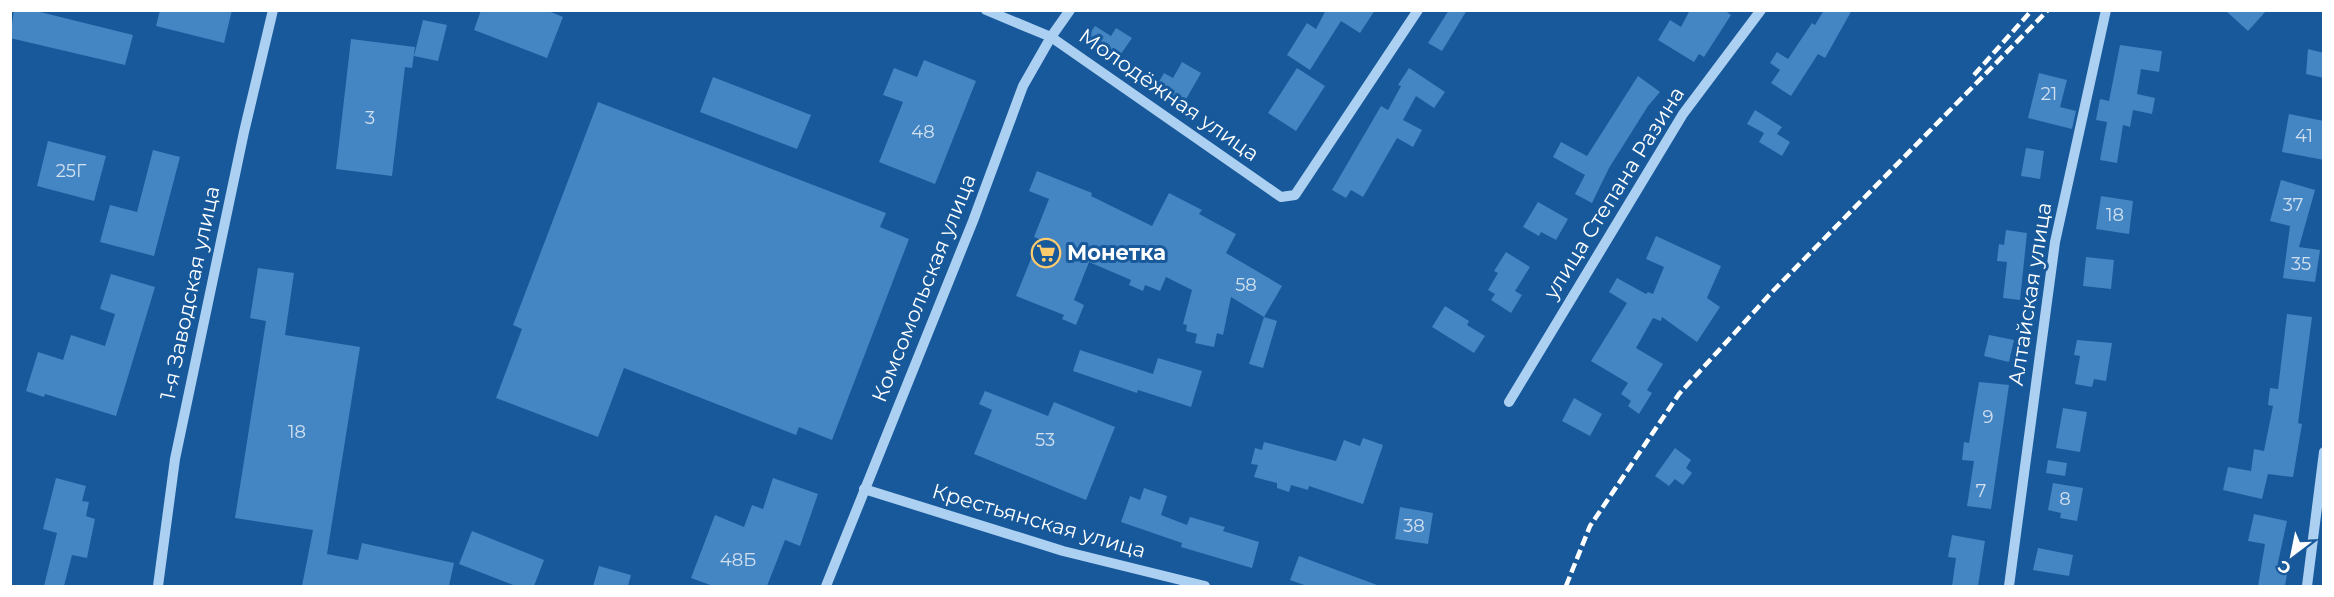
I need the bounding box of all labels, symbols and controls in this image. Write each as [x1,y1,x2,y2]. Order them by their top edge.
street label: Молодёжная улица [1074,23,1264,166]
street label: улица Степана Разина [1537,82,1689,304]
house number: 21 [2041,83,2057,105]
house number: 3 [365,107,375,129]
house number: 48 [911,121,935,143]
house number: 41 [2295,125,2313,147]
house number: 25Г [56,160,87,182]
street label: Комсомольская улица [866,170,981,406]
street label: 1-я Заводская улица [155,184,224,402]
house number: 37 [2283,194,2303,216]
street label: Алтайская улица [2003,200,2056,387]
house number: 18 [2106,204,2124,226]
supermarket icon: Монетка [1030,237,1062,269]
place label: Монетка [1067,240,1166,265]
house number: 35 [2291,253,2311,275]
house number: 58 [1235,274,1257,296]
house number: 9 [1983,406,1994,428]
house number: 18 [288,421,306,443]
house number: 53 [1035,429,1055,451]
street label: Крестьянская улица [929,478,1149,563]
house number: 7 [1976,480,1986,502]
house number: 8 [2059,488,2071,510]
house number: 38 [1403,515,1425,537]
north arrow [2262,525,2322,585]
house number: 48Б [720,549,756,571]
text: С [2274,556,2294,578]

